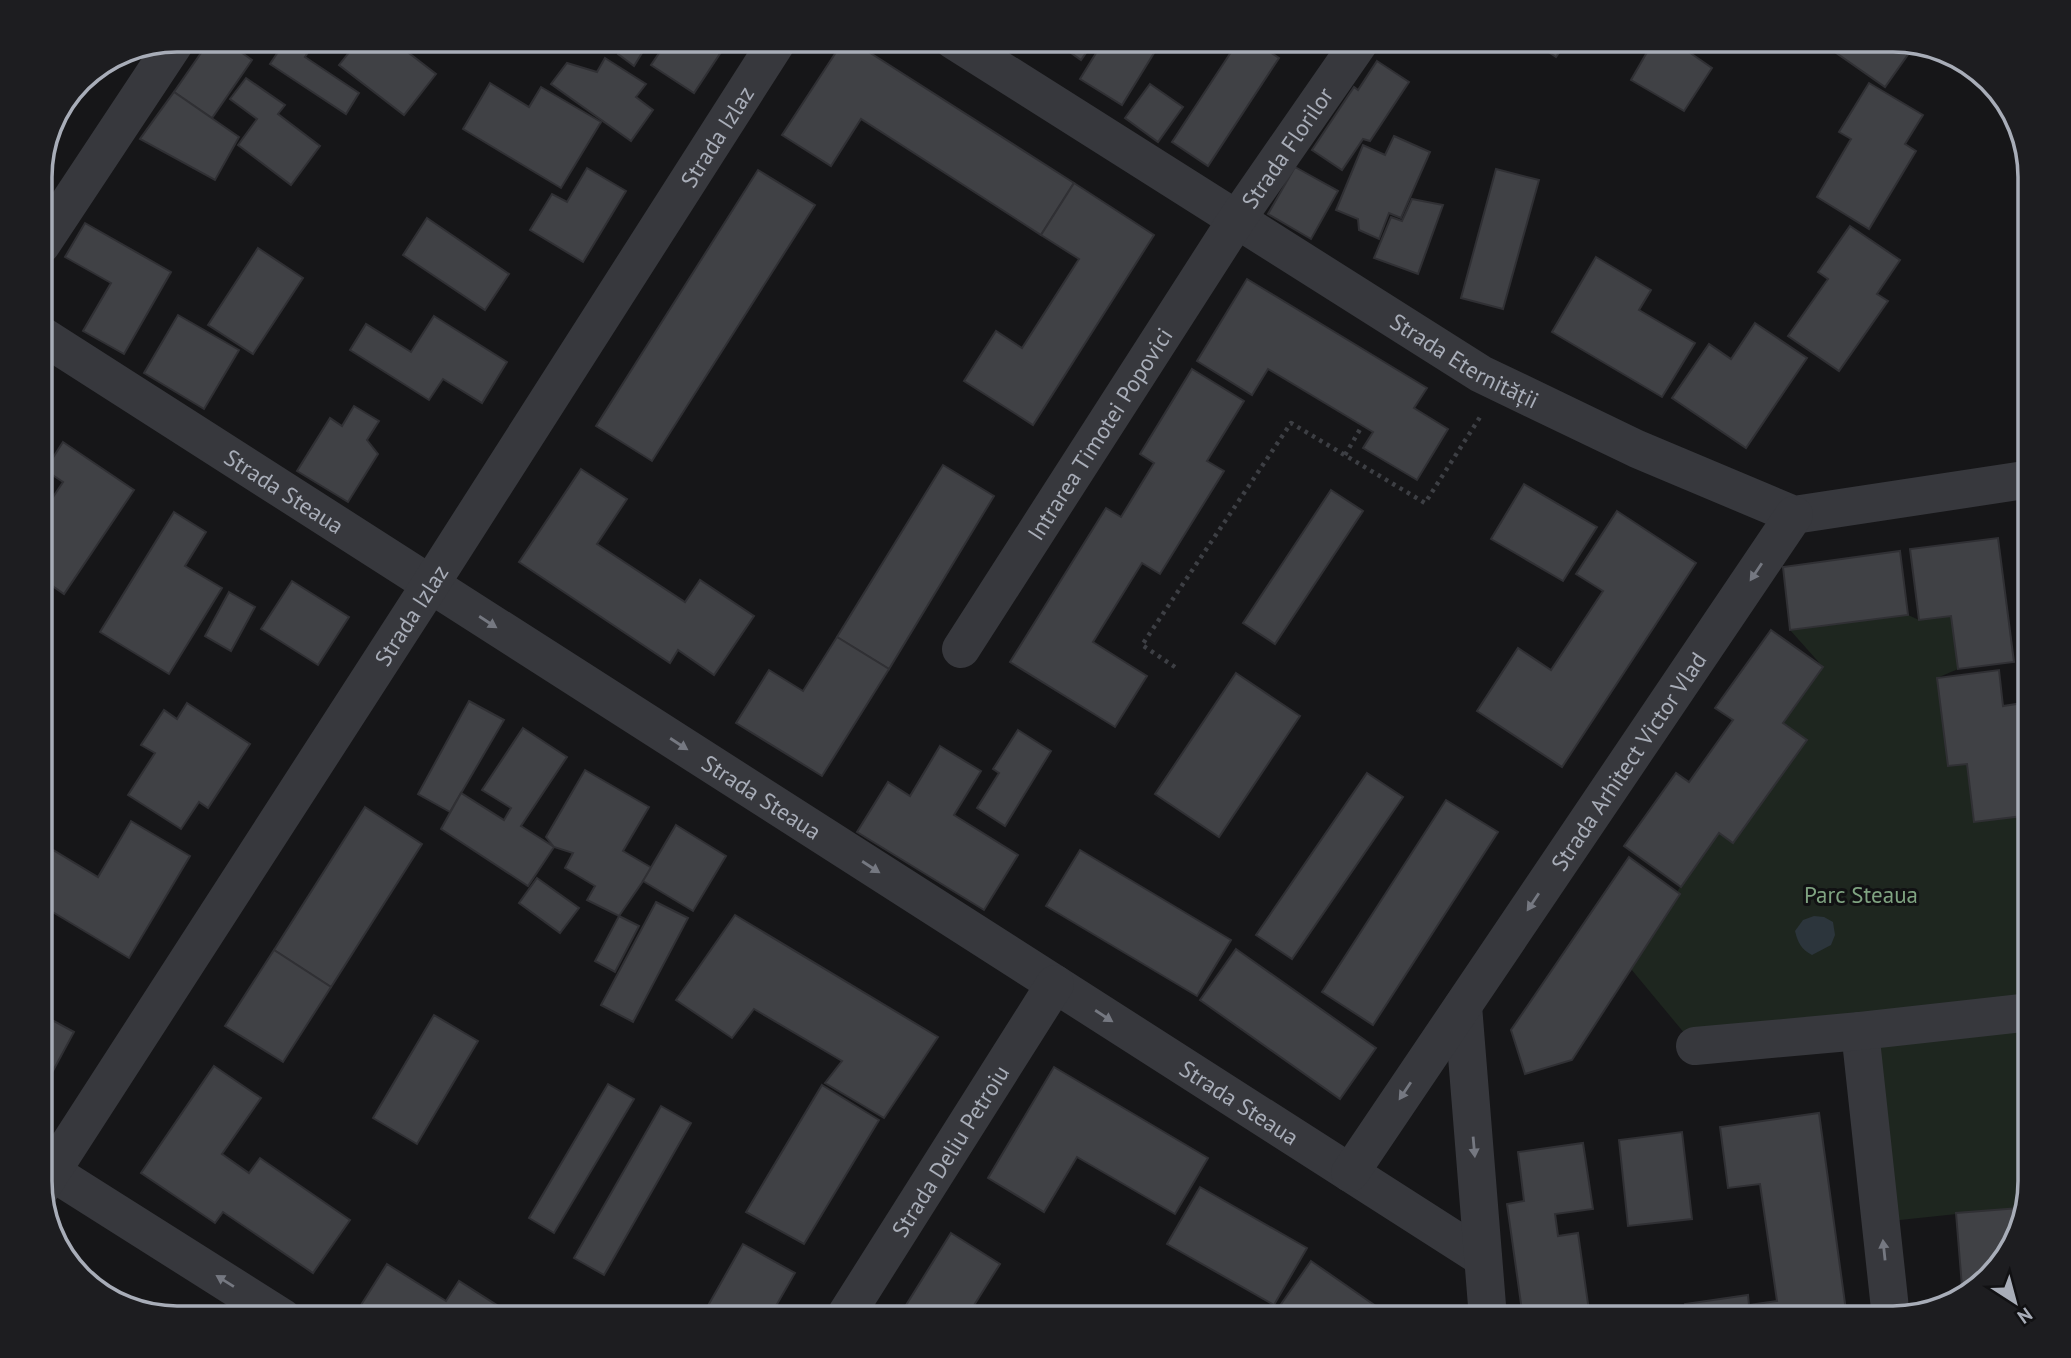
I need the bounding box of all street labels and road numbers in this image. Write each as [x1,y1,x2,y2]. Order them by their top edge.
street label: Strada Izlaz [673,80,760,192]
street label: Strada Florilor [1234,81,1339,214]
street label: Strada Eternității [1385,306,1544,414]
street label: Intrarea Timotei Popovici [1020,322,1178,545]
street label: Strada Steaua [219,442,349,540]
street label: Strada Izlaz [367,559,454,671]
street label: Strada Arhitect Victor Vlad [1544,646,1712,876]
street label: Strada Steaua [697,748,827,845]
street label: Strada Steaua [1174,1053,1305,1151]
street label: Strada Deliu Petroiu [885,1059,1015,1242]

